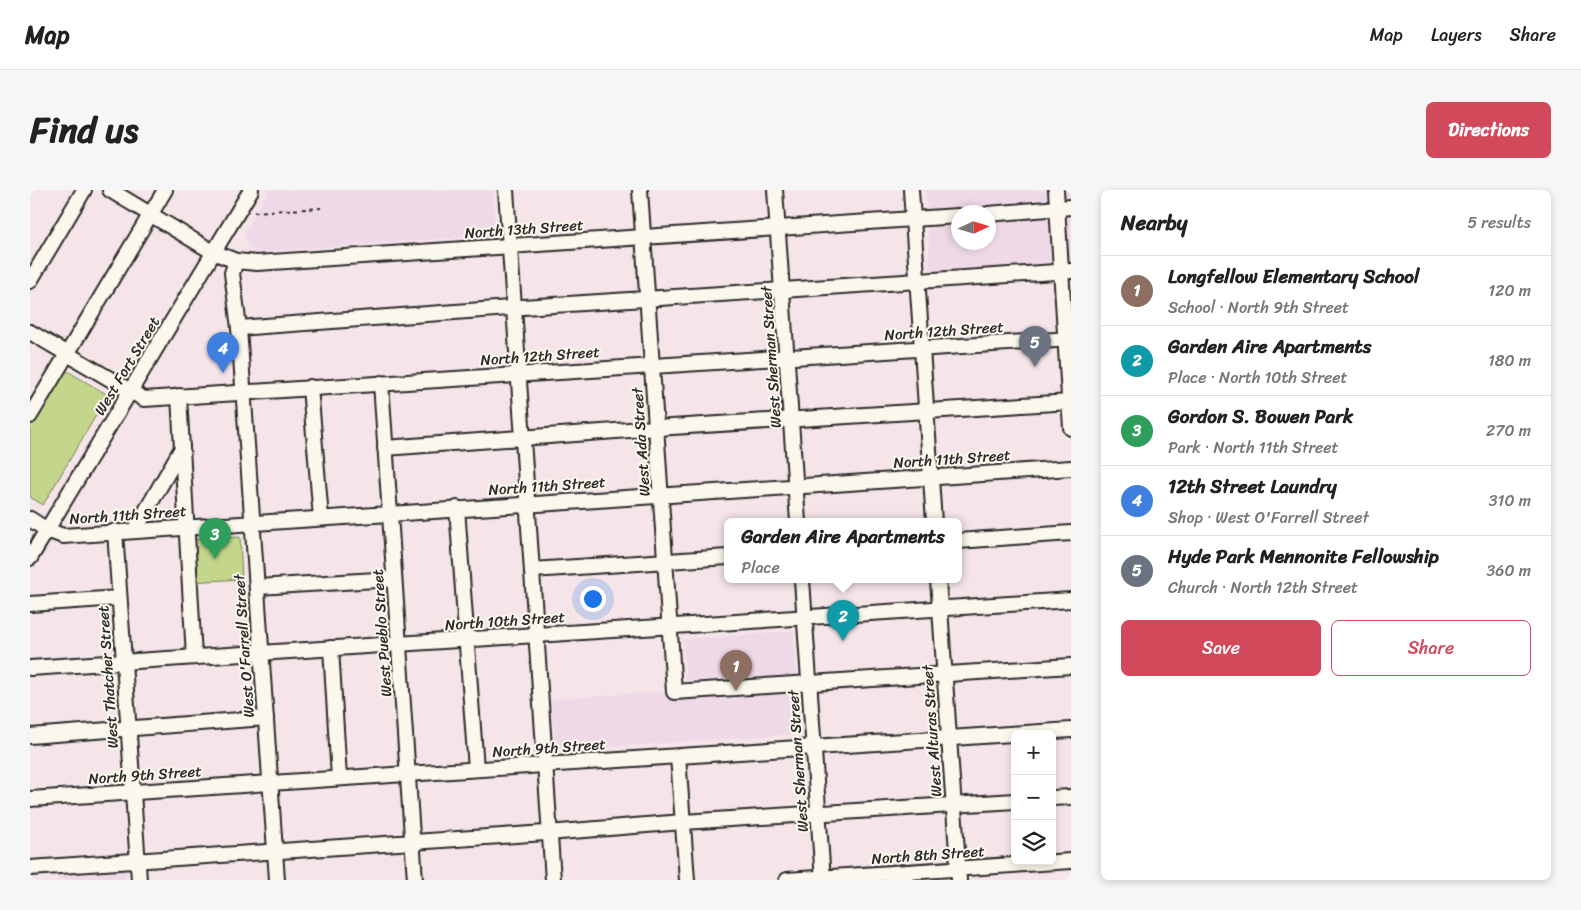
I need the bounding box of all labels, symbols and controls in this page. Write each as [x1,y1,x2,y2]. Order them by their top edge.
text: Map [25,14,69,56]
text: Map [1370,19,1403,51]
text: Layers [1431,19,1482,51]
text: Share [1510,19,1556,51]
text: Find us [30,99,138,161]
button: Directions [1426,102,1551,158]
text: Nearby [1121,204,1187,242]
north arrow [951,205,996,250]
text: 5 results [1467,208,1531,237]
street label: North 13th Street [464,212,585,246]
text: Longfellow Elementary School [1168,260,1419,293]
text: 1 [1134,276,1140,305]
text: 120 m [1488,276,1531,305]
street label: West Sherman Street [753,284,789,429]
text: School · North 9th Street [1168,293,1349,322]
street label: West Fort Street [87,311,167,421]
street label: North 12th Street [883,314,1005,348]
pin: 5 [1019,326,1051,367]
text: Garden Aire Apartments [1168,330,1372,363]
pin: 4 [207,332,239,373]
street label: North 12th Street [479,339,601,373]
text: 2 [1132,346,1142,375]
text: 180 m [1488,346,1531,375]
text: Place · North 10th Street [1168,363,1347,392]
street label: West Ada Street [624,386,658,497]
text: Gordon S. Bowen Park [1168,400,1353,433]
text: 3 [1133,416,1141,445]
text: 270 m [1486,416,1531,445]
text: Park · North 11th Street [1168,433,1338,462]
street label: North 11th Street [893,442,1012,476]
street label: North 11th Street [488,469,607,503]
text: 12th Street Laundry [1168,470,1337,503]
text: 4 [1132,486,1142,515]
text: 310 m [1489,486,1531,515]
street label: North 11th Street [69,498,188,532]
text: Shop · West O'Farrell Street [1168,503,1369,532]
pin: 3 [199,518,231,559]
popup [724,518,962,583]
text: Garden Aire Apartments [741,520,945,553]
text: Hyde Park Mennonite Fellowship [1168,540,1439,573]
text: Place [741,553,780,582]
text: 5 [1132,556,1142,585]
text: 360 m [1487,556,1531,585]
street label: West Pueblo Street [365,568,399,698]
street label: West O'Farrell Street [226,572,262,719]
text: Church · North 12th Street [1168,573,1358,602]
your location [580,586,606,612]
pin: 2 [827,600,859,641]
street label: West Thatcher Street [90,604,126,749]
street label: North 10th Street [444,604,566,638]
button: Save [1121,620,1321,676]
button: Share [1331,620,1531,676]
pin: 1 [720,650,752,691]
street label: West Alturas Street [914,663,950,798]
street label: West Sherman Street [780,688,816,833]
map controls [1011,730,1056,865]
button: + [1011,730,1056,775]
street label: North 9th Street [491,731,607,765]
street label: North 9th Street [87,758,203,792]
button: − [1011,775,1056,820]
button: layers [1011,820,1056,865]
street label: North 8th Street [871,838,986,872]

